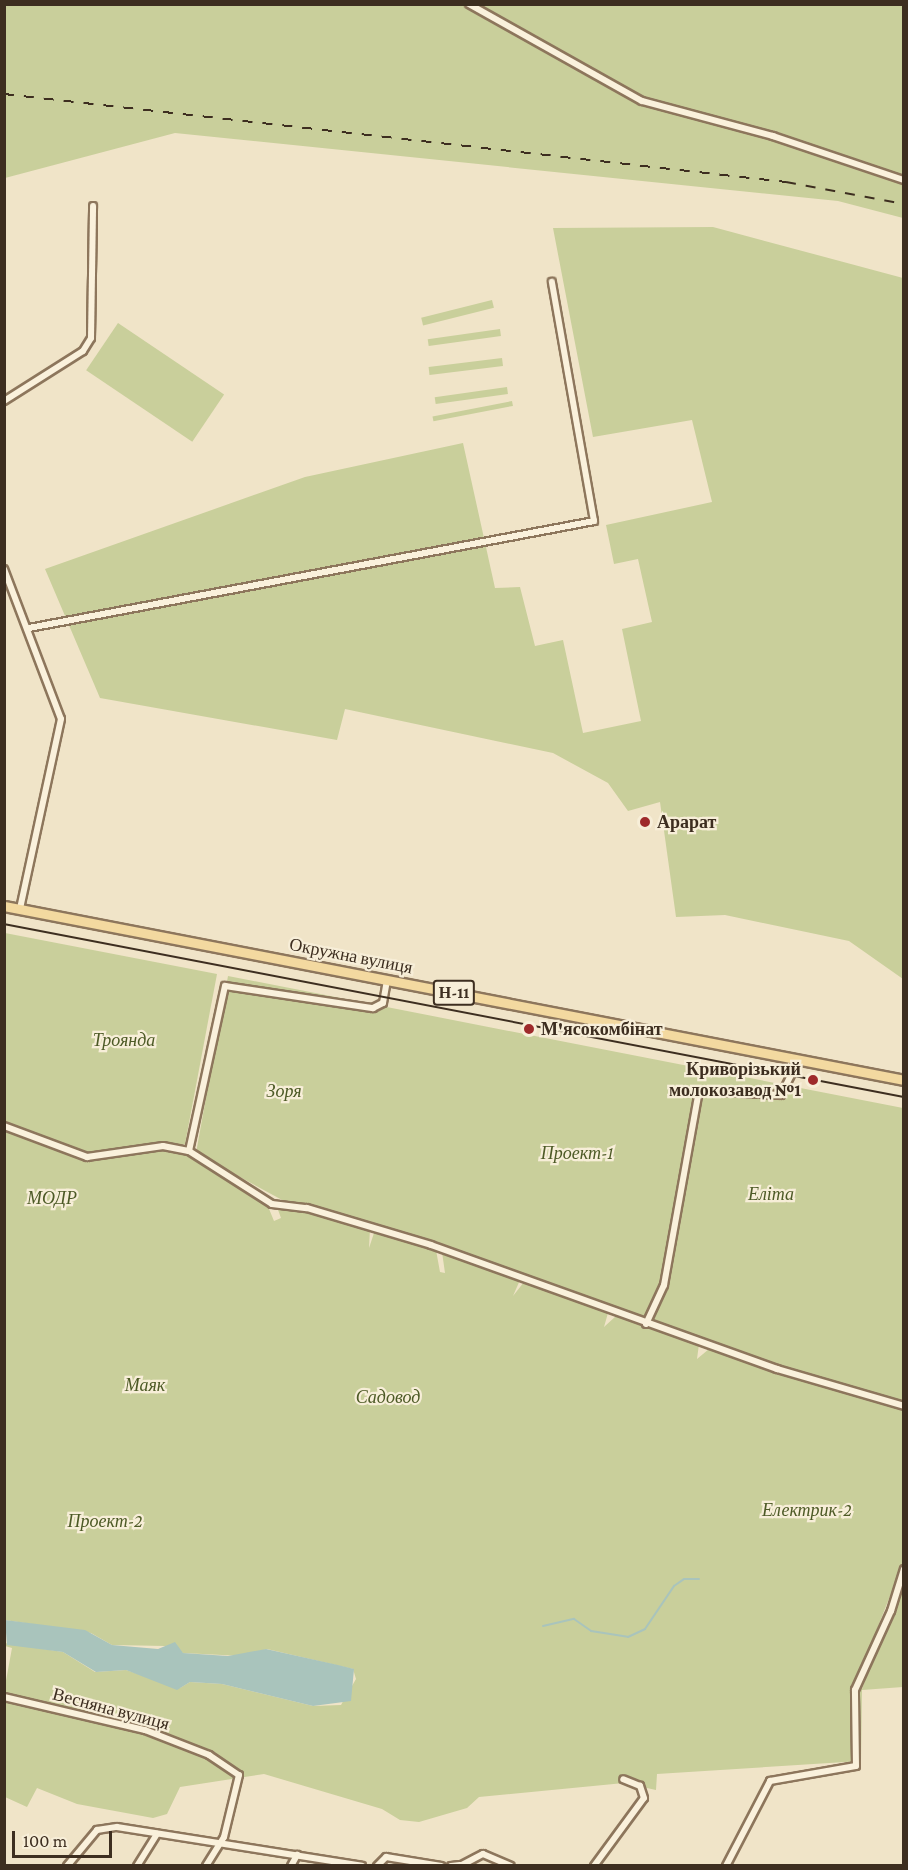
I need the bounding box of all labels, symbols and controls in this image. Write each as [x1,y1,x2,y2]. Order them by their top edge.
place label: Арарат [657,811,716,833]
marker: Арарат [638,815,652,829]
street label: Окружна вулиця [287,933,415,979]
road number: Н-11 [432,980,476,1006]
place label: М'ясокомбінат [541,1018,663,1040]
marker: М'ясокомбінат [522,1022,536,1036]
park label: Троянда [93,1029,155,1051]
place label: Криворізький молокозавод №1 [669,1059,801,1102]
marker: Криворізький молокозавод №1 [806,1073,820,1087]
park label: Зоря [266,1080,302,1102]
park label: Проект-1 [541,1142,613,1164]
park label: Еліта [748,1183,794,1205]
park label: МОДР [27,1187,77,1209]
park label: Маяк [125,1374,165,1396]
park label: Садовод [356,1386,420,1408]
park label: Електрик-2 [762,1499,852,1521]
park label: Проект-2 [67,1510,143,1532]
street label: Весняна вулиця [50,1683,172,1735]
scale bar [15,1819,116,1857]
text: 100 m [23,1831,67,1851]

